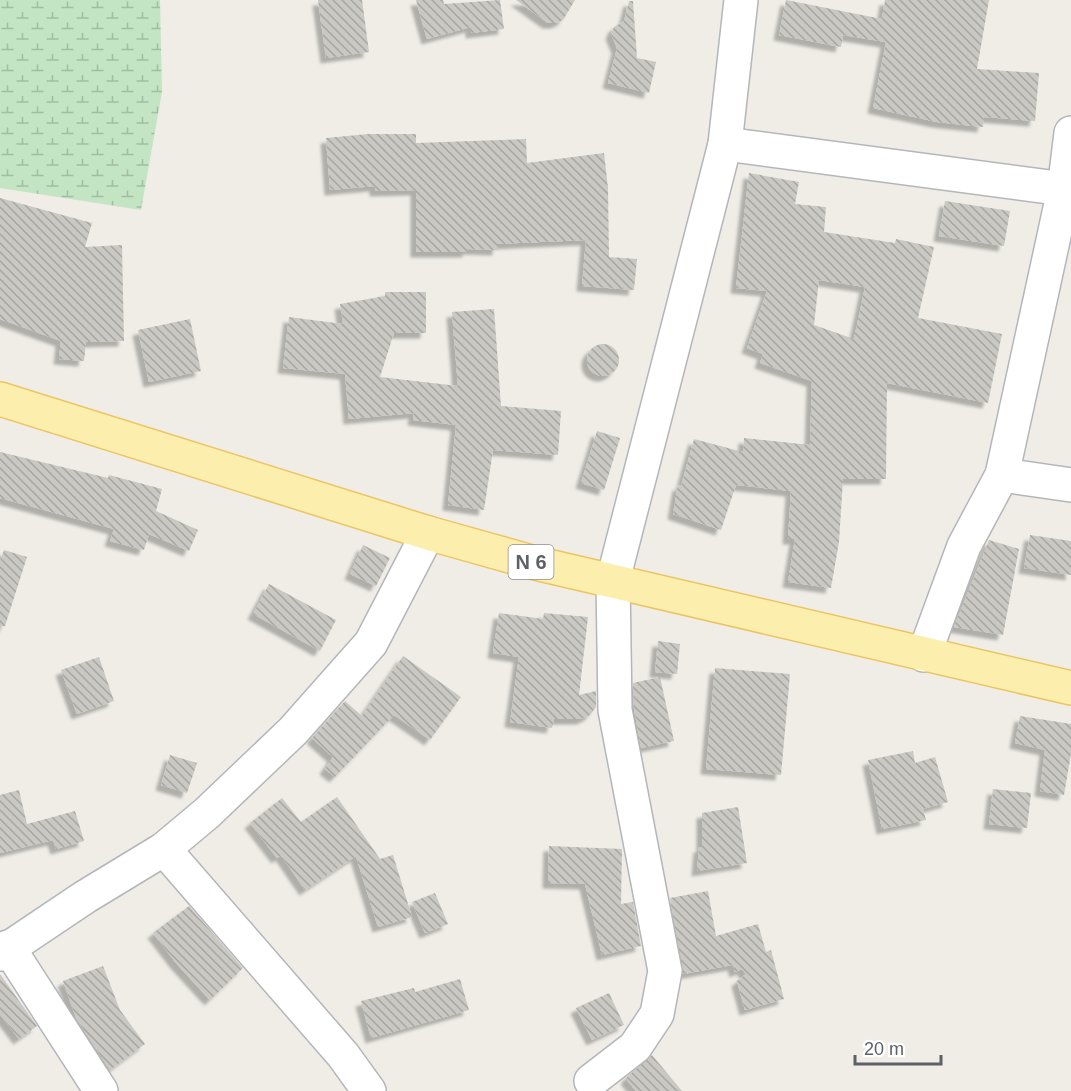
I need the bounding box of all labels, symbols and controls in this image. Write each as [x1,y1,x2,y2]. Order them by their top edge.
road number: N 6 [508,545,554,579]
scale bar [855,1028,940,1066]
text: 20 m [864,1039,904,1059]

